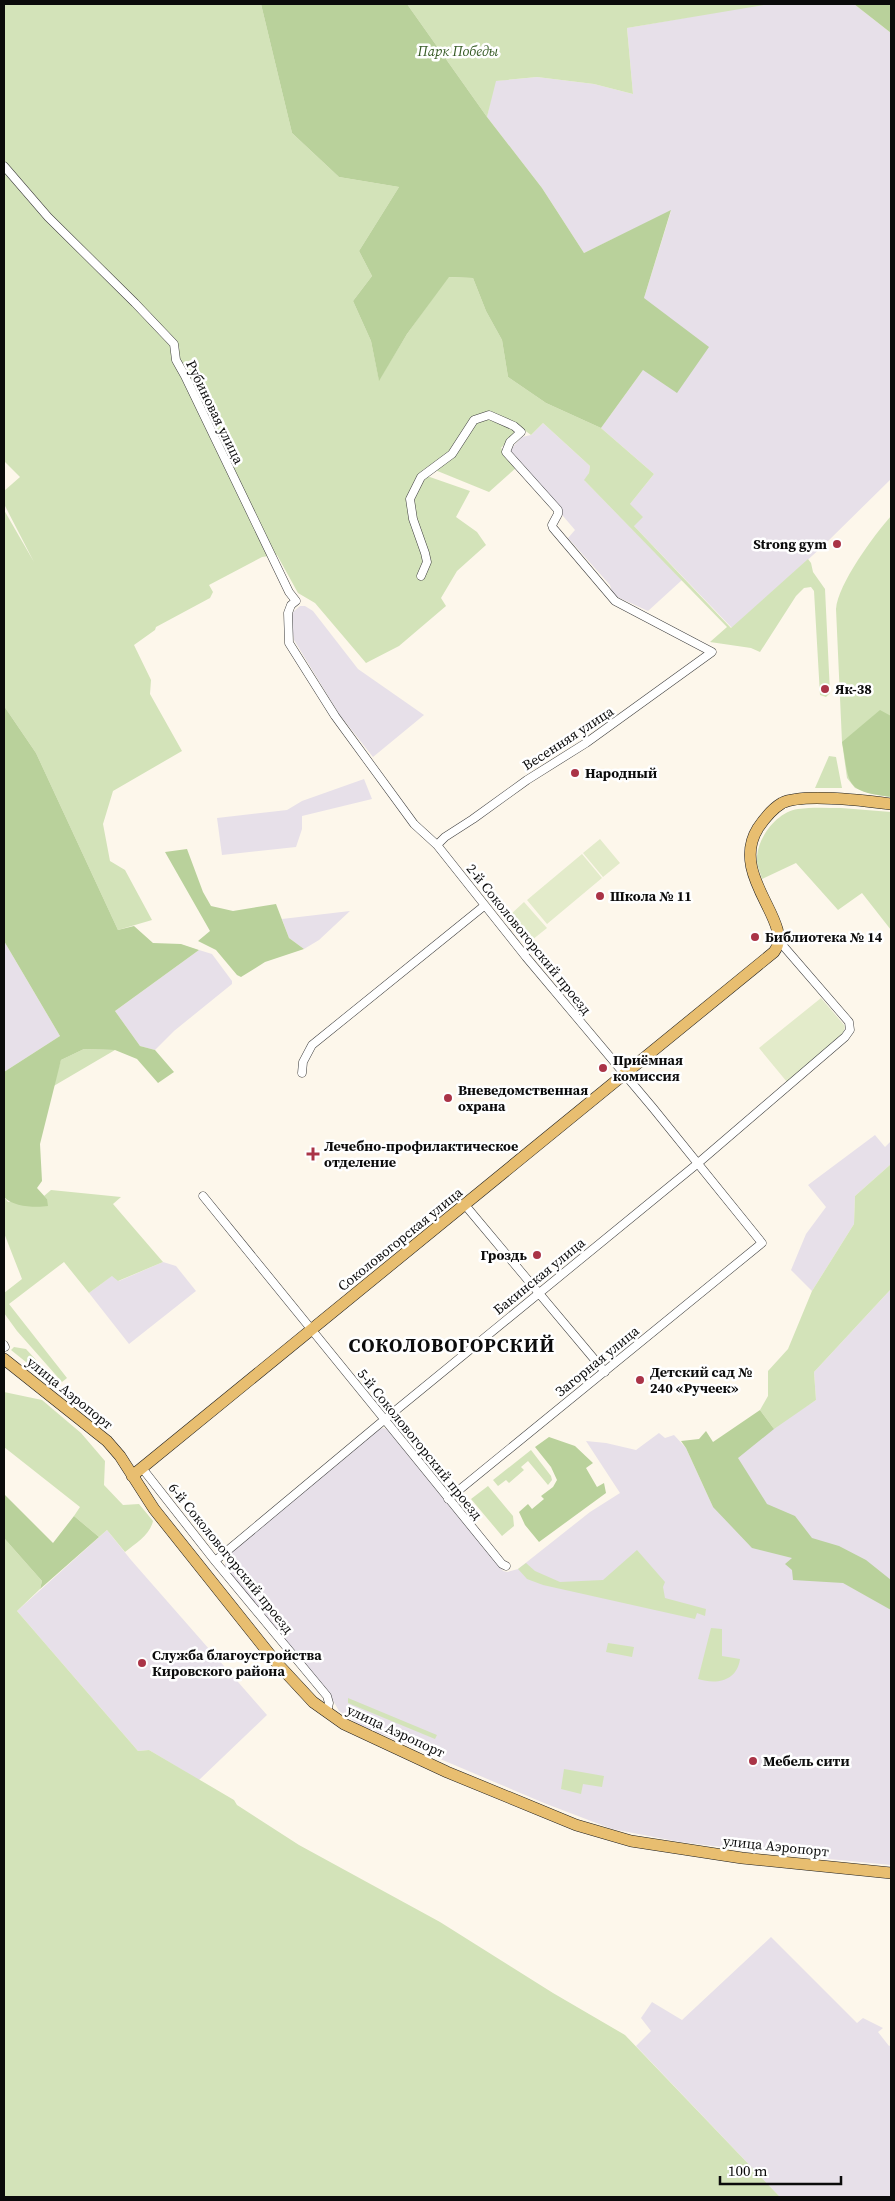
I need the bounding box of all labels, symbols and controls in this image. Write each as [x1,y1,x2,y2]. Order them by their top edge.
park label: Парк Победы [417,41,499,61]
street label: Рубиновая улица [181,357,249,468]
place label: Strong gym [753,534,827,554]
marker: Strong gym [831,538,843,550]
place label: Як-38 [835,679,872,699]
marker: Як-38 [819,683,831,695]
street label: Весенняя улица [518,700,618,775]
place label: Народный [585,763,657,783]
marker: Народный [569,767,581,779]
street label: 2-й Соколовогорский проезд [462,859,596,1019]
place label: Школа № 11 [610,886,692,906]
marker: Школа № 11 [594,890,606,902]
place label: Библиотека № 14 [765,927,883,947]
marker: Библиотека № 14 [749,931,761,943]
place label: Приёмная комиссия [613,1050,683,1086]
marker: Приёмная комиссия [597,1062,609,1074]
place label: Вневедомственная охрана [458,1080,588,1116]
marker: Вневедомственная охрана [442,1092,454,1104]
place label: Лечебно-профилактическое отделение [324,1136,518,1172]
marker: Лечебно-профилактическое отделение [306,1147,320,1161]
street label: Соколовогорская улица [333,1182,467,1296]
street label: Бакинская улица [489,1232,590,1319]
place label: Гроздь [480,1245,528,1265]
marker: Гроздь [531,1249,543,1261]
street label: Загорная улица [551,1320,644,1401]
district label: СОКОЛОВОГОРСКИЙ [349,1332,555,1358]
street label: улица Аэропорт [22,1352,118,1435]
place label: Детский сад № 240 «Ручеек» [650,1362,752,1398]
street label: 5-й Соколовогорский проезд [353,1364,487,1524]
marker: Детский сад № 240 «Ручеек» [634,1374,646,1386]
street label: 6-й Соколовогорский проезд [164,1478,298,1638]
place label: Служба благоустройства Кировского района [152,1645,322,1681]
marker: Служба благоустройства Кировского района [136,1657,148,1669]
street label: улица Аэропорт [344,1700,449,1763]
place label: Мебель сити [763,1751,850,1771]
marker: Мебель сити [747,1755,759,1767]
street label: улица Аэропорт [722,1831,830,1862]
scale bar [720,2154,841,2186]
text: 100 m [728,2160,768,2181]

